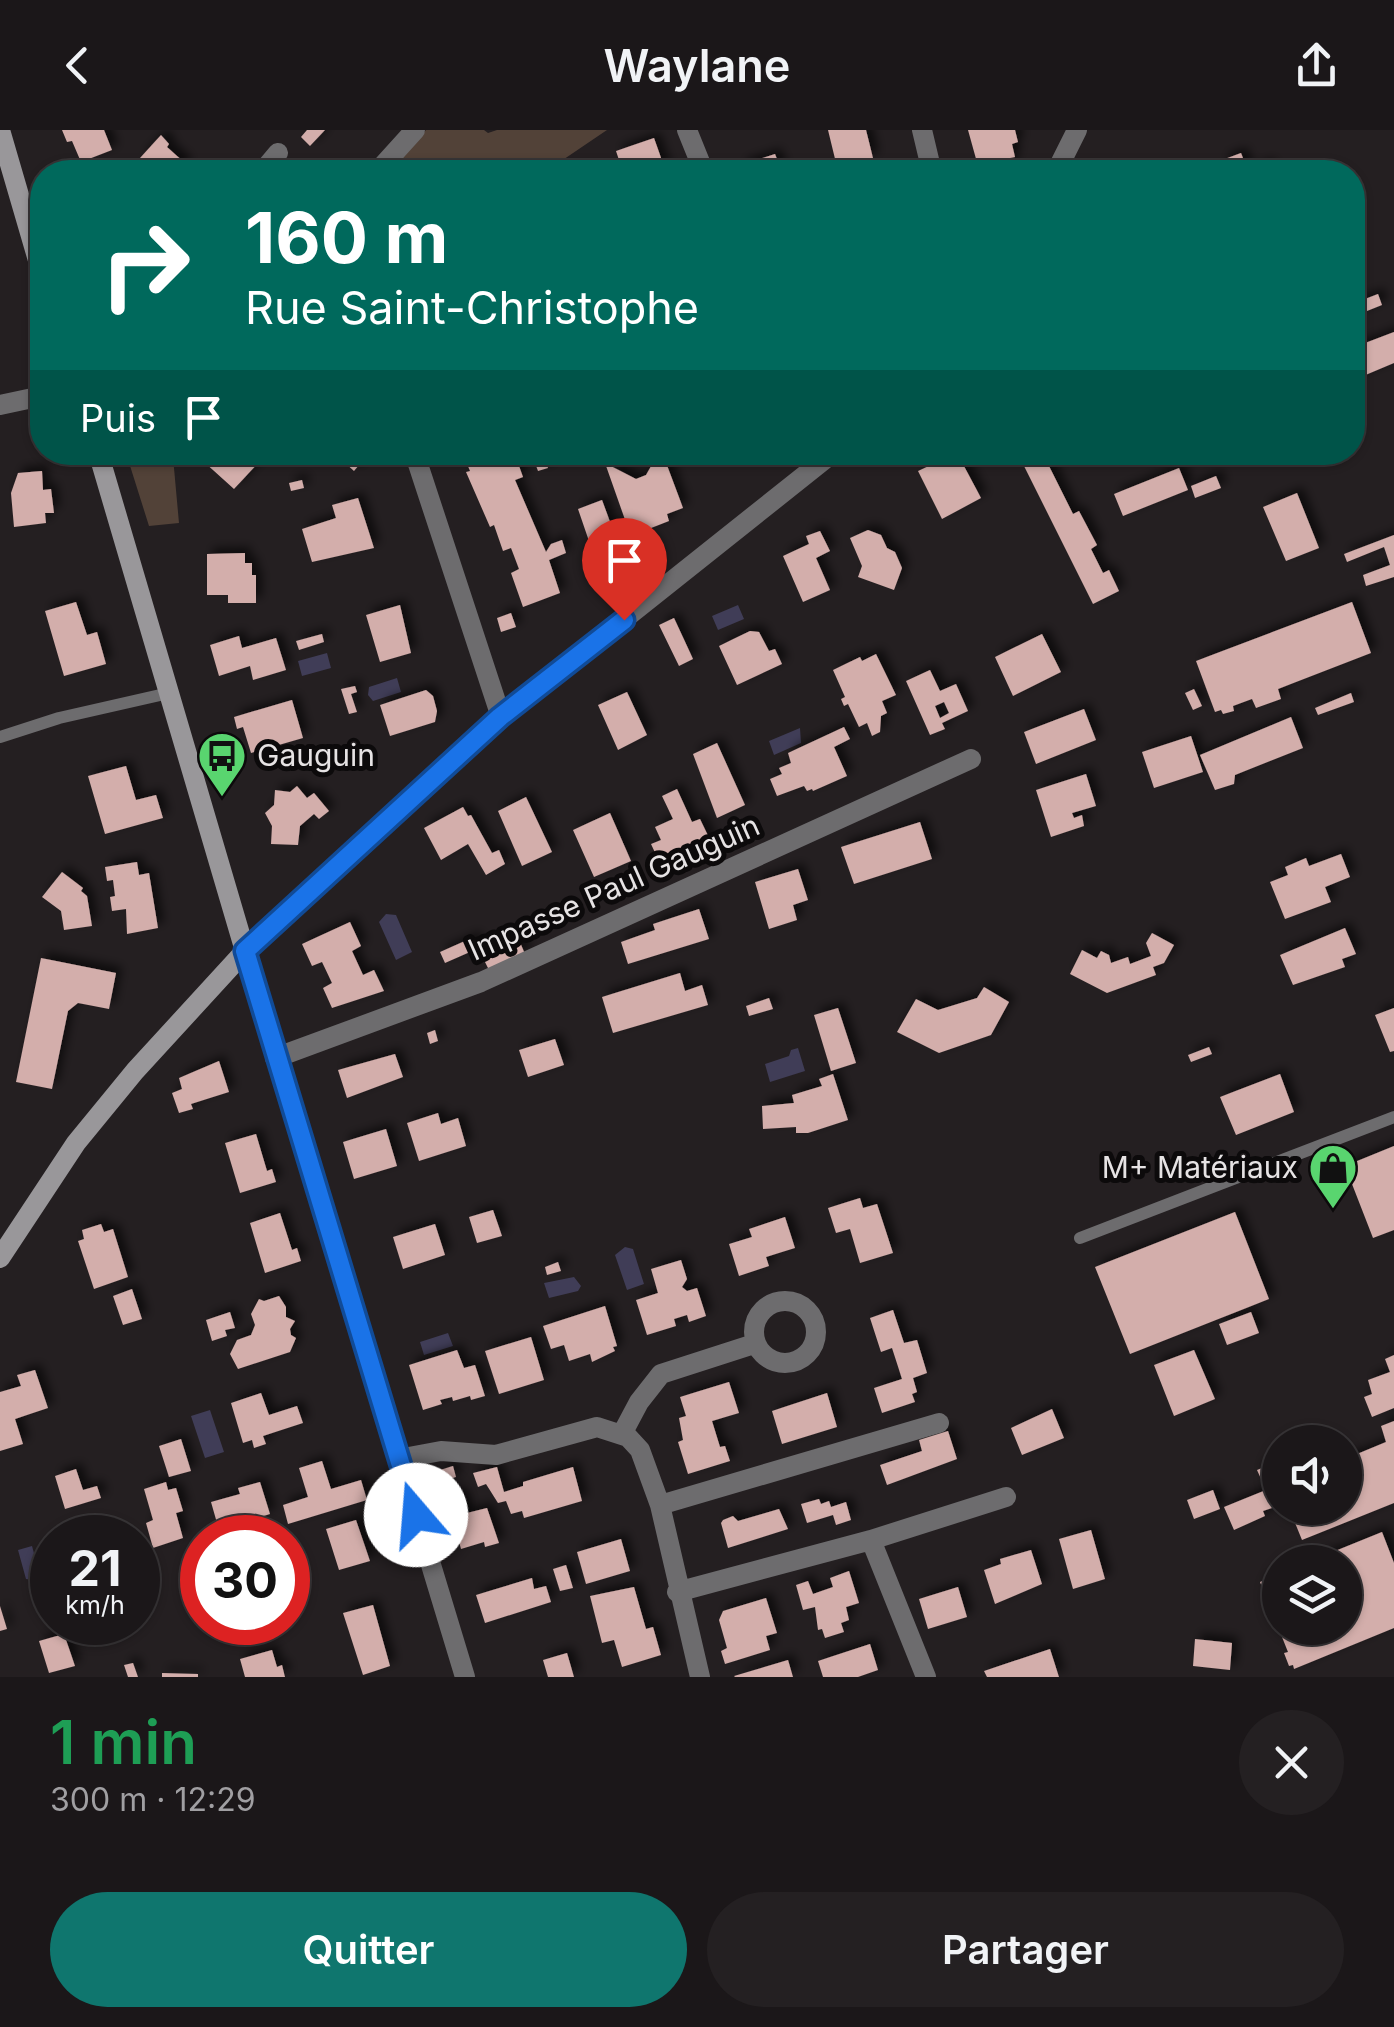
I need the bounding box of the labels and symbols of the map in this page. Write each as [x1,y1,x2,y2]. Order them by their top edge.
pin [582,518,667,621]
bus stop icon: Gauguin [196,730,248,798]
place label: Gauguin [257,737,375,773]
street label: Impasse Paul Gauguin [462,807,765,968]
shop icon: M+ Matériaux [1307,1142,1359,1210]
place label: M+ Matériaux [1102,1149,1298,1185]
position arrow [364,1463,468,1567]
speed limit sign: 30 [180,1515,310,1645]

